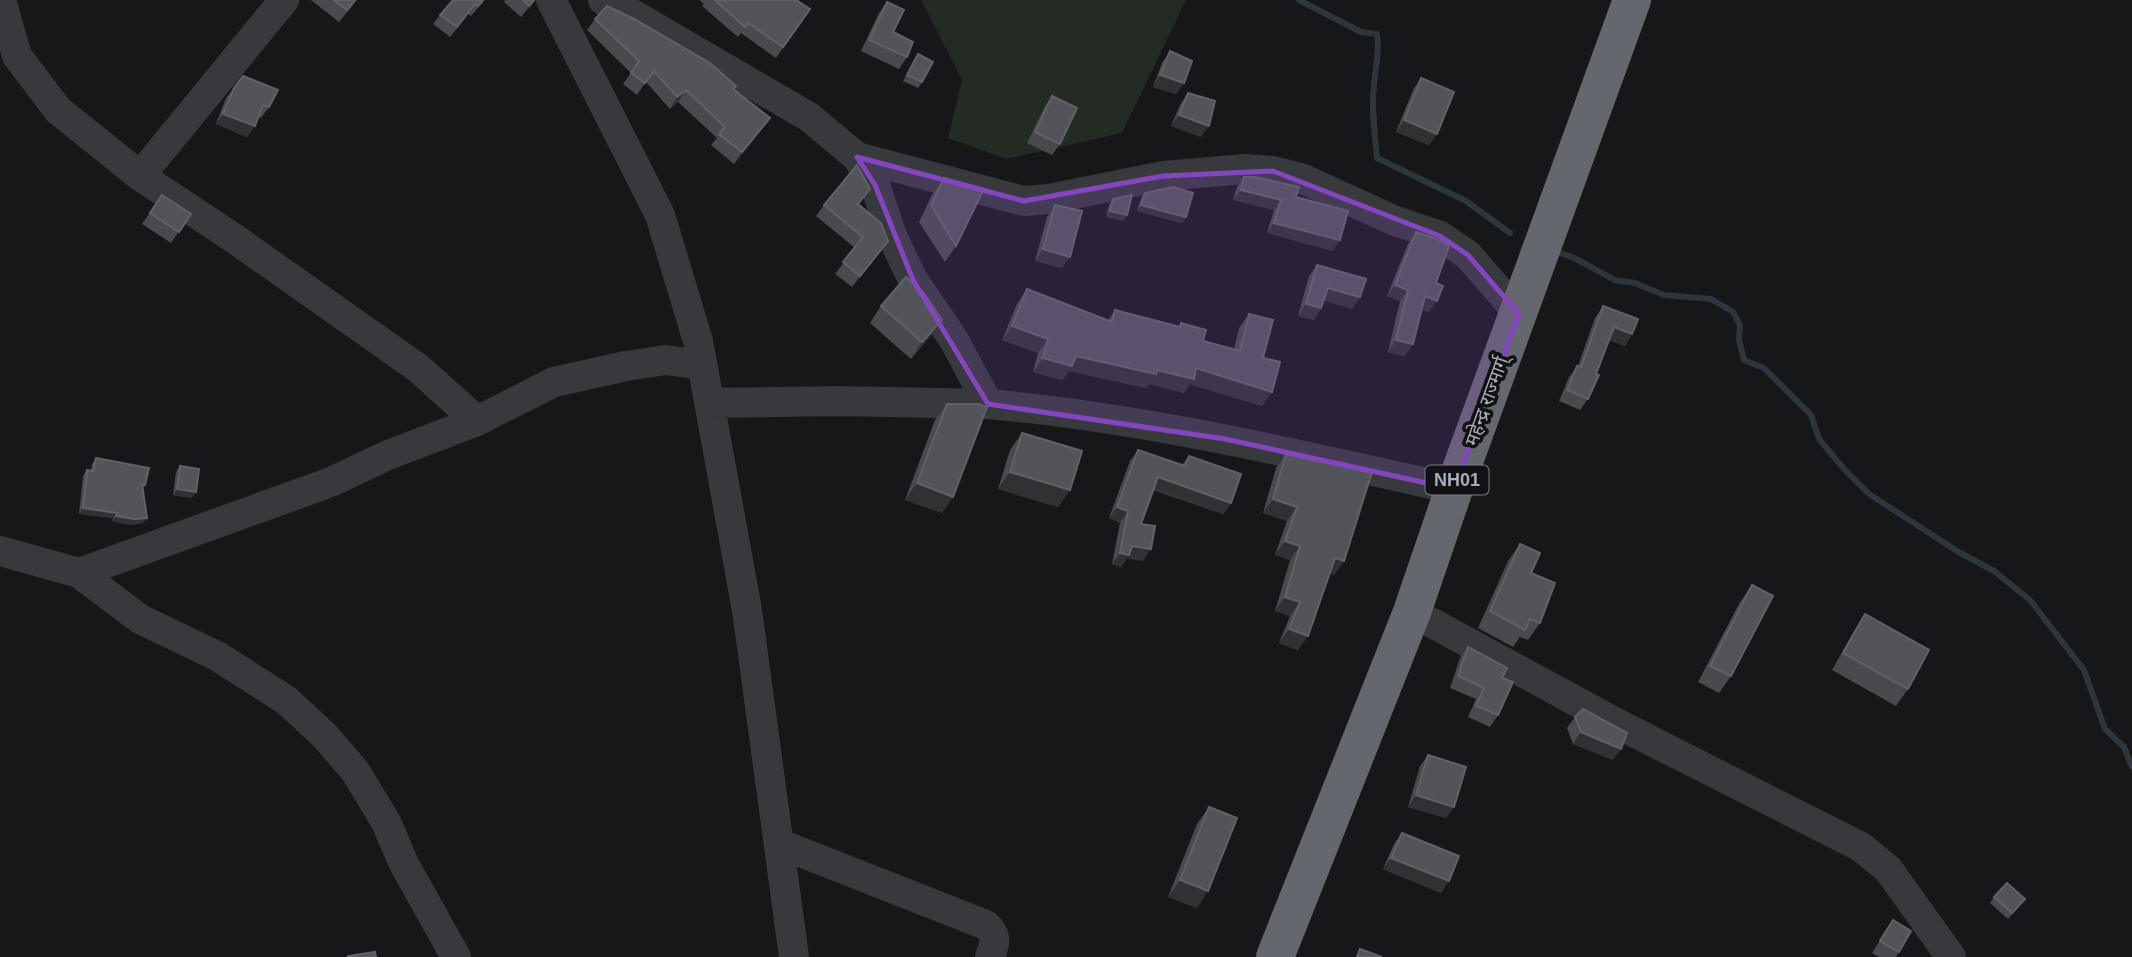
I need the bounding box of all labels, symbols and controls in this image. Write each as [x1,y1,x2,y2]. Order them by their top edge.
street label: महेन्द्र राज्मार्ग् [1460,351,1514,449]
road number: NH01 [1426,466,1488,494]

